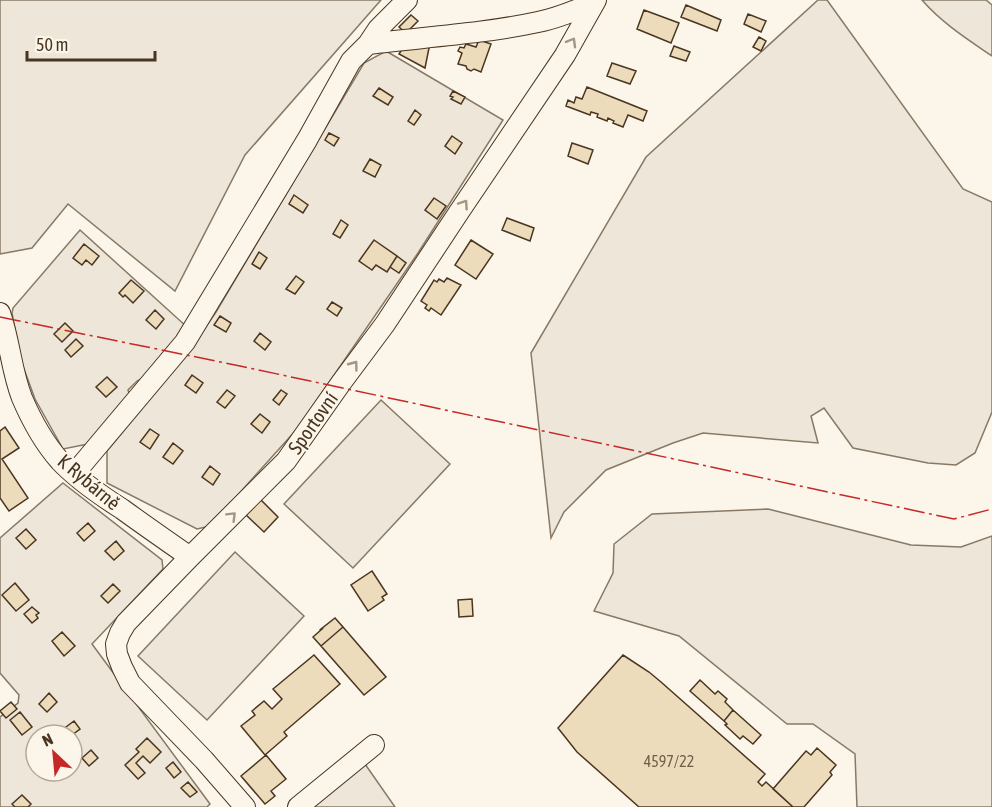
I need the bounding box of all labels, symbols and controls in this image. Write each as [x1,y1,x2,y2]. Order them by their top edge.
scale bar [27,24,154,62]
text: 50 m [36,34,68,55]
one-way arrow [565,38,576,48]
one-way arrow [457,200,468,211]
one-way arrow [347,361,358,372]
street label: Sportovní [283,387,342,458]
street label: K Rybárně [53,449,125,514]
one-way arrow [224,512,235,523]
north arrow [24,723,84,783]
text: N [39,729,56,750]
house number: 4597/22 [644,752,694,770]

